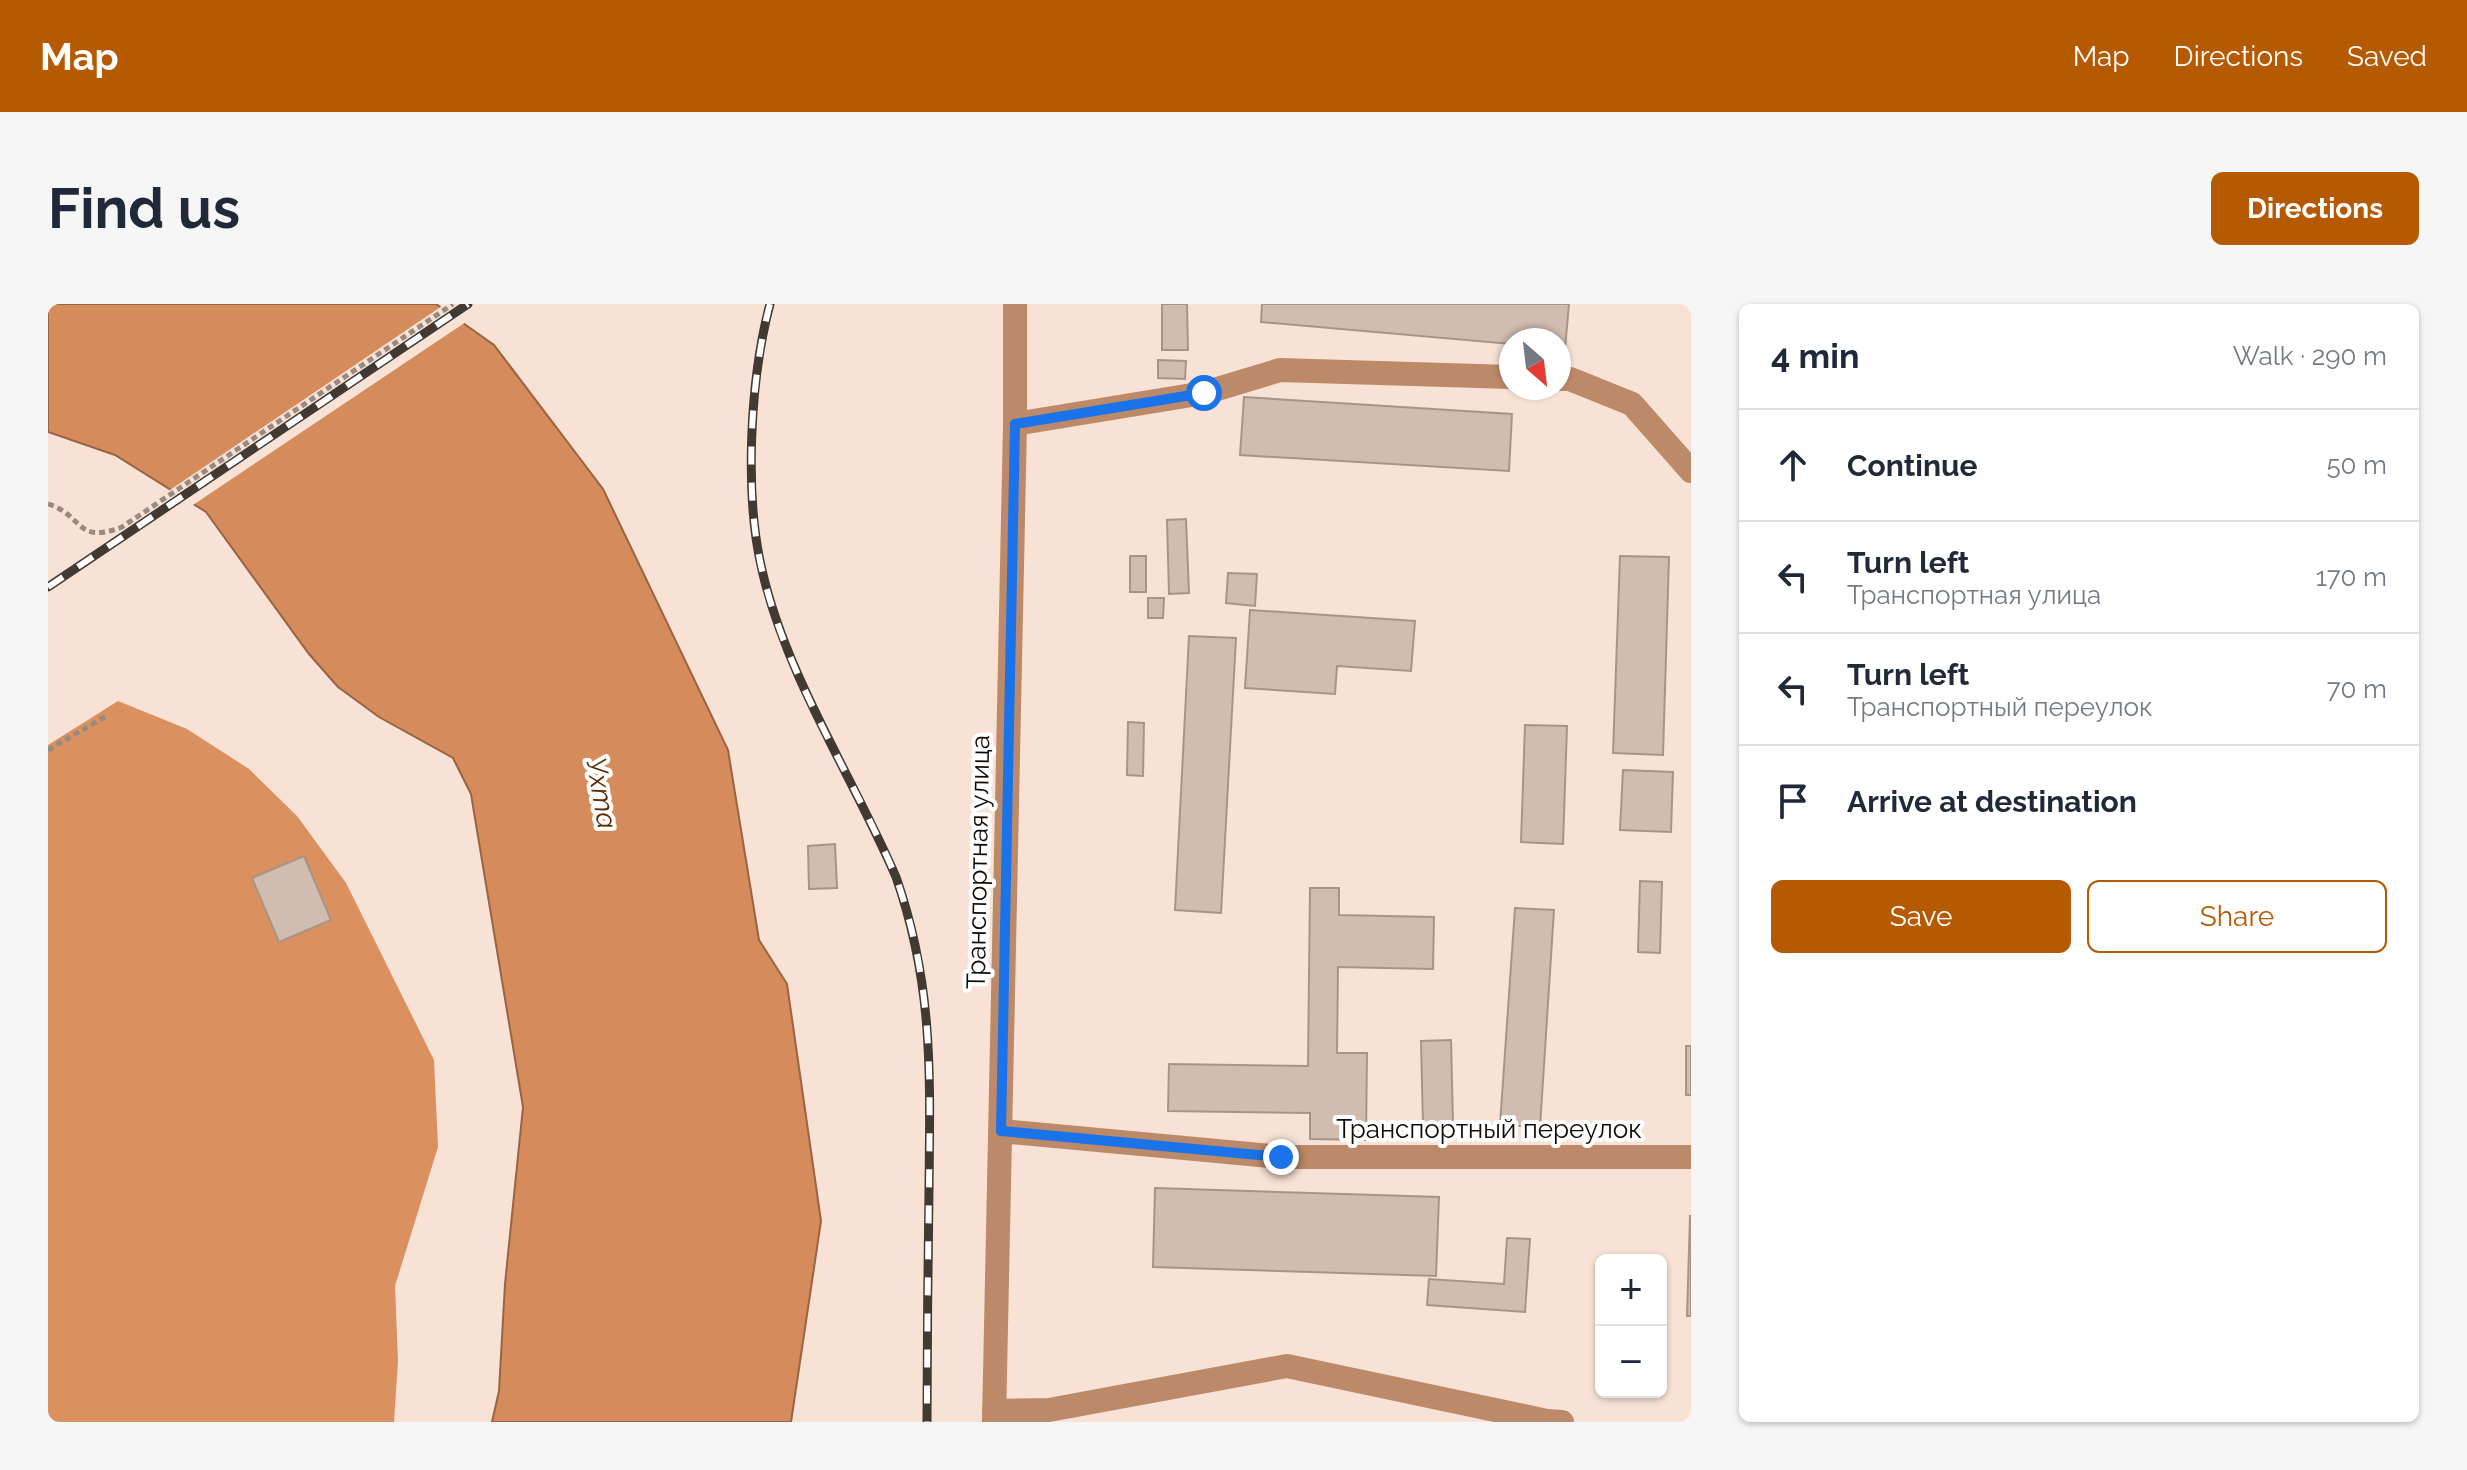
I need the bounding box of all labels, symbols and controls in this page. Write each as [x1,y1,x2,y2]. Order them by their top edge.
text: Map [40,34,119,79]
text: Map [2073,40,2130,73]
text: Directions [2174,40,2303,73]
text: Saved [2347,40,2427,73]
button: Directions [2211,172,2419,245]
text: Find us [48,175,240,241]
north arrow [1499,328,1571,400]
text: 4 min [1771,336,1859,376]
text: Walk · 290 m [2233,341,2387,371]
route start [1186,375,1222,411]
icon: ahead [1771,443,1815,487]
text: Continue [1847,448,1978,483]
text: 50 m [2326,450,2387,480]
text: Turn left [1847,545,1969,580]
icon: left [1771,555,1815,599]
text: 170 m [2316,562,2387,592]
text: Транспортная улица [1847,580,2101,610]
text: Turn left [1847,657,1969,692]
icon: left [1771,667,1815,711]
text: 70 m [2327,674,2387,704]
text: Транспортный переулок [1847,692,2153,722]
street label: Транспортная улица [961,735,995,989]
water label: Ухта [579,755,624,831]
icon: arrive [1771,779,1815,823]
text: Arrive at destination [1847,784,2137,819]
button: Save [1771,880,2071,953]
button: Share [2087,880,2387,953]
street label: Транспортный переулок [1336,1114,1642,1144]
route end [1263,1139,1299,1175]
map controls [1595,1254,1667,1398]
button: + [1595,1254,1667,1326]
button: − [1595,1326,1667,1398]

